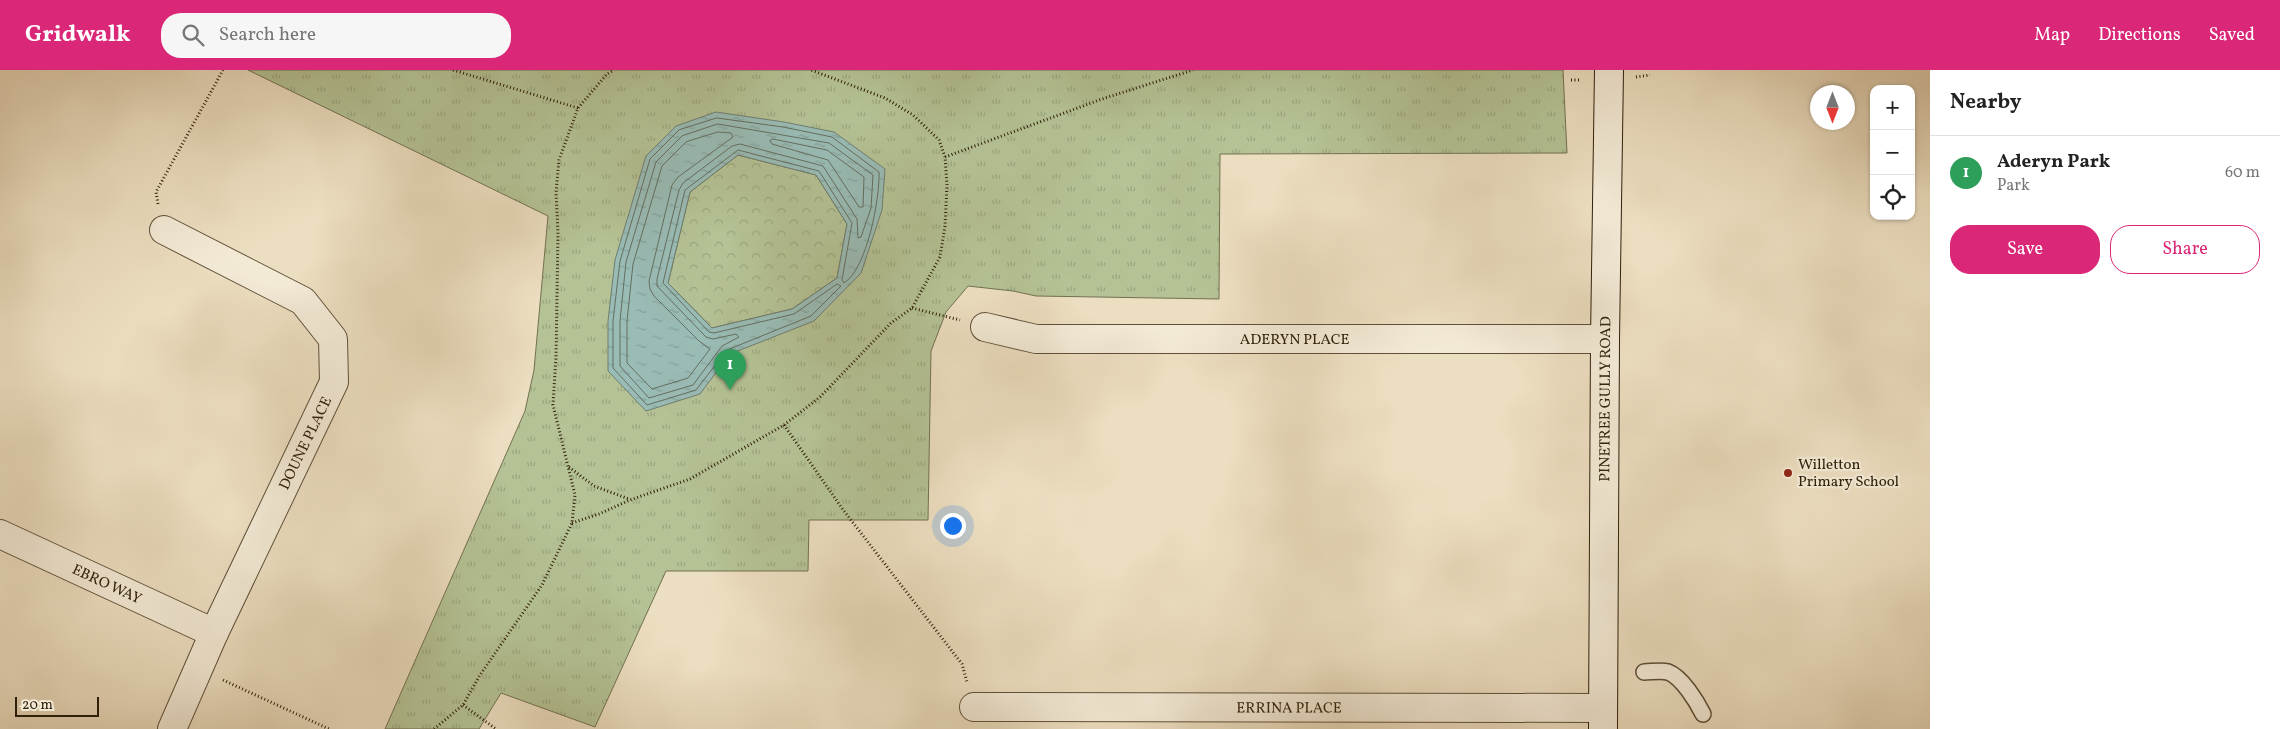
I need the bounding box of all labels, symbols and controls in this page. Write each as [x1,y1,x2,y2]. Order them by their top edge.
search box [161,13,511,58]
text: Gridwalk [25,18,131,52]
icon: search [179,21,207,49]
text: Search here [219,22,316,48]
text: Map [2034,23,2070,48]
text: Directions [2098,23,2181,48]
text: Saved [2209,23,2255,48]
north arrow [1810,85,1855,130]
map controls [1870,85,1915,220]
button: + [1870,85,1915,130]
text: Nearby [1950,88,2021,117]
button: − [1870,130,1915,175]
text: Aderyn Park [1997,149,2110,175]
text: 1 [1963,162,1969,184]
text: 60 m [2225,162,2260,184]
button: locate [1870,175,1915,220]
text: Park [1997,175,2030,197]
button: Save [1950,225,2100,274]
button: Share [2110,225,2260,274]
street label: PINETREE GULLY ROAD [1595,316,1617,482]
street label: ADERYN PLACE [1240,330,1350,351]
pin: 1 [714,349,746,390]
street label: DOUNE PLACE [275,393,338,494]
place label: Willetton Primary School [1798,455,1899,493]
marker: Willetton Primary School [1782,467,1794,479]
your location [940,513,966,539]
street label: EBRO WAY [68,560,145,610]
scale bar [15,694,99,717]
text: 20 m [22,696,53,715]
street label: ERRINA PLACE [1236,698,1342,720]

